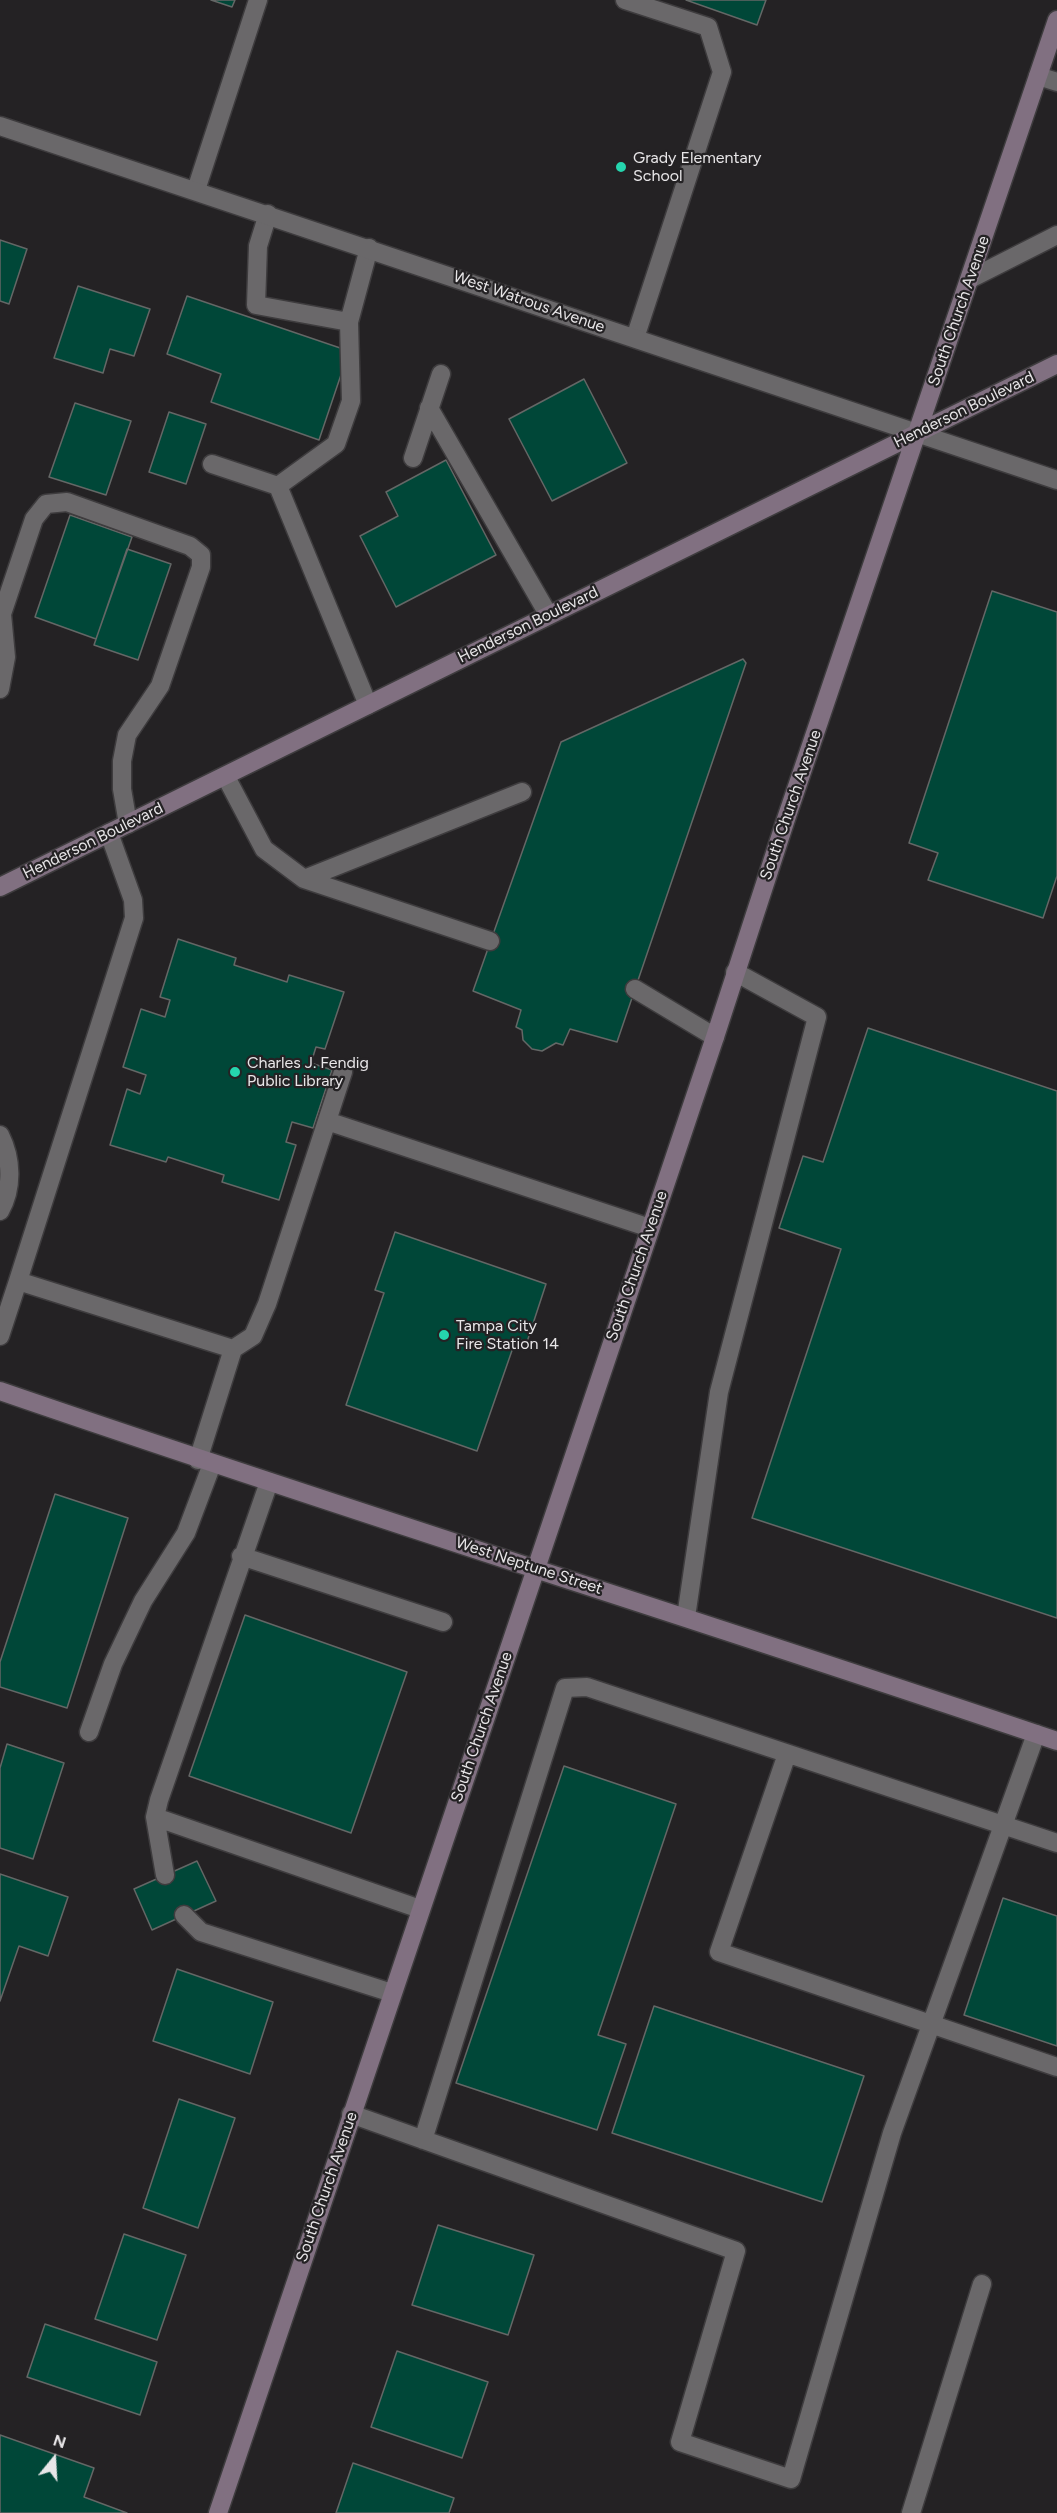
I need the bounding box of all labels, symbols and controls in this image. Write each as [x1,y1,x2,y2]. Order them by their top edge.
place label: Grady Elementary School [633,148,761,186]
marker: Grady Elementary School [614,160,628,174]
street label: South Church Avenue [924,233,994,389]
street label: West Watrous Avenue [451,267,607,337]
street label: Henderson Boulevard [891,368,1037,452]
street label: Henderson Boulevard [455,583,601,667]
street label: South Church Avenue [756,727,826,883]
street label: Henderson Boulevard [20,799,166,883]
place label: Charles J. Fendig Public Library [247,1053,369,1091]
marker: Charles J. Fendig Public Library [228,1065,242,1079]
street label: South Church Avenue [602,1188,672,1344]
place label: Tampa City Fire Station 14 [456,1316,559,1354]
marker: Tampa City Fire Station 14 [437,1328,451,1342]
street label: West Neptune Street [453,1533,605,1599]
street label: South Church Avenue [447,1649,517,1805]
street label: South Church Avenue [292,2109,362,2265]
north arrow [24,2429,84,2489]
text: N [51,2430,69,2452]

